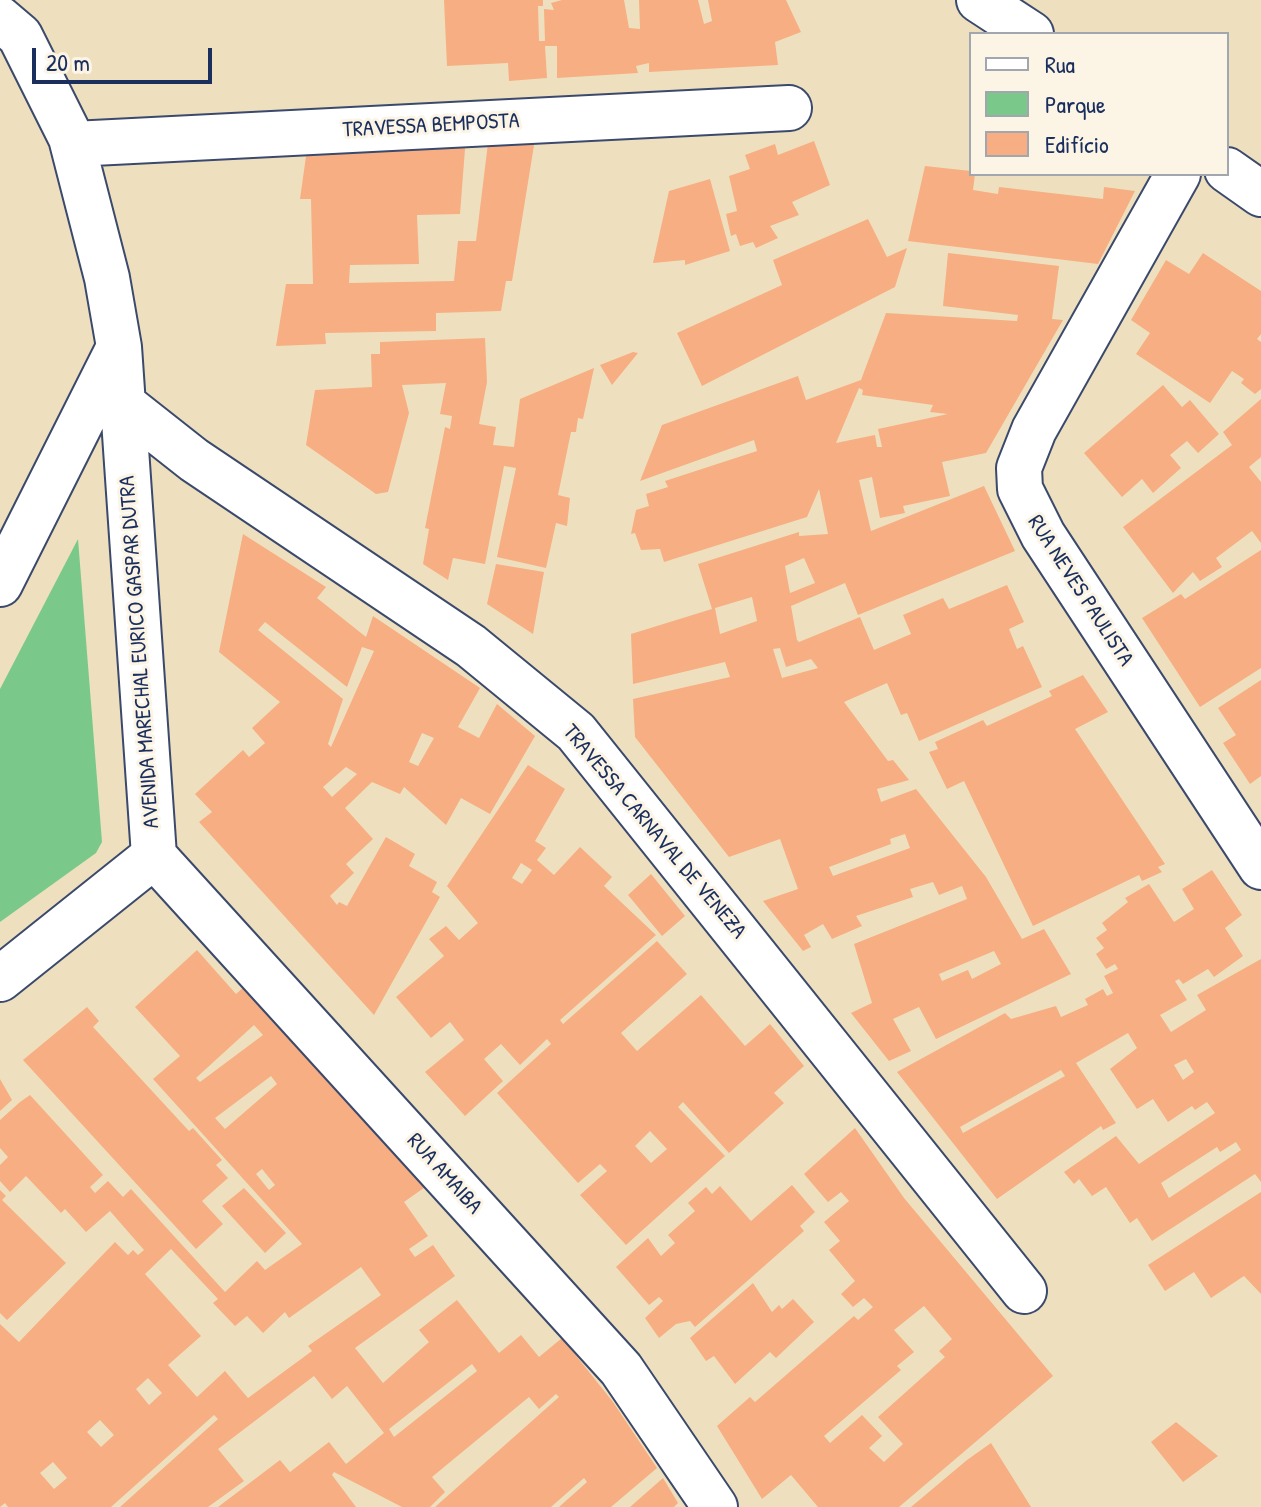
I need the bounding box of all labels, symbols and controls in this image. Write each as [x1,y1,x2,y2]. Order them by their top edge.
scale bar [36,32,216,82]
legend [969,32,1229,176]
text: 20 m [46,46,90,78]
text: Rua [1045,48,1075,80]
text: Parque [1045,88,1105,120]
street label: TRAVESSA BEMPOSTA [342,108,520,144]
text: Edifício [1045,128,1109,160]
street label: AVENIDA MARECHAL EURICO GASPAR DUTRA [115,475,165,829]
street label: RUA NEVES PAULISTA [1021,511,1139,671]
street label: TRAVESSA CARNAVAL DE VENEZA [557,720,751,944]
street label: RUA AMAIBA [401,1128,487,1220]

